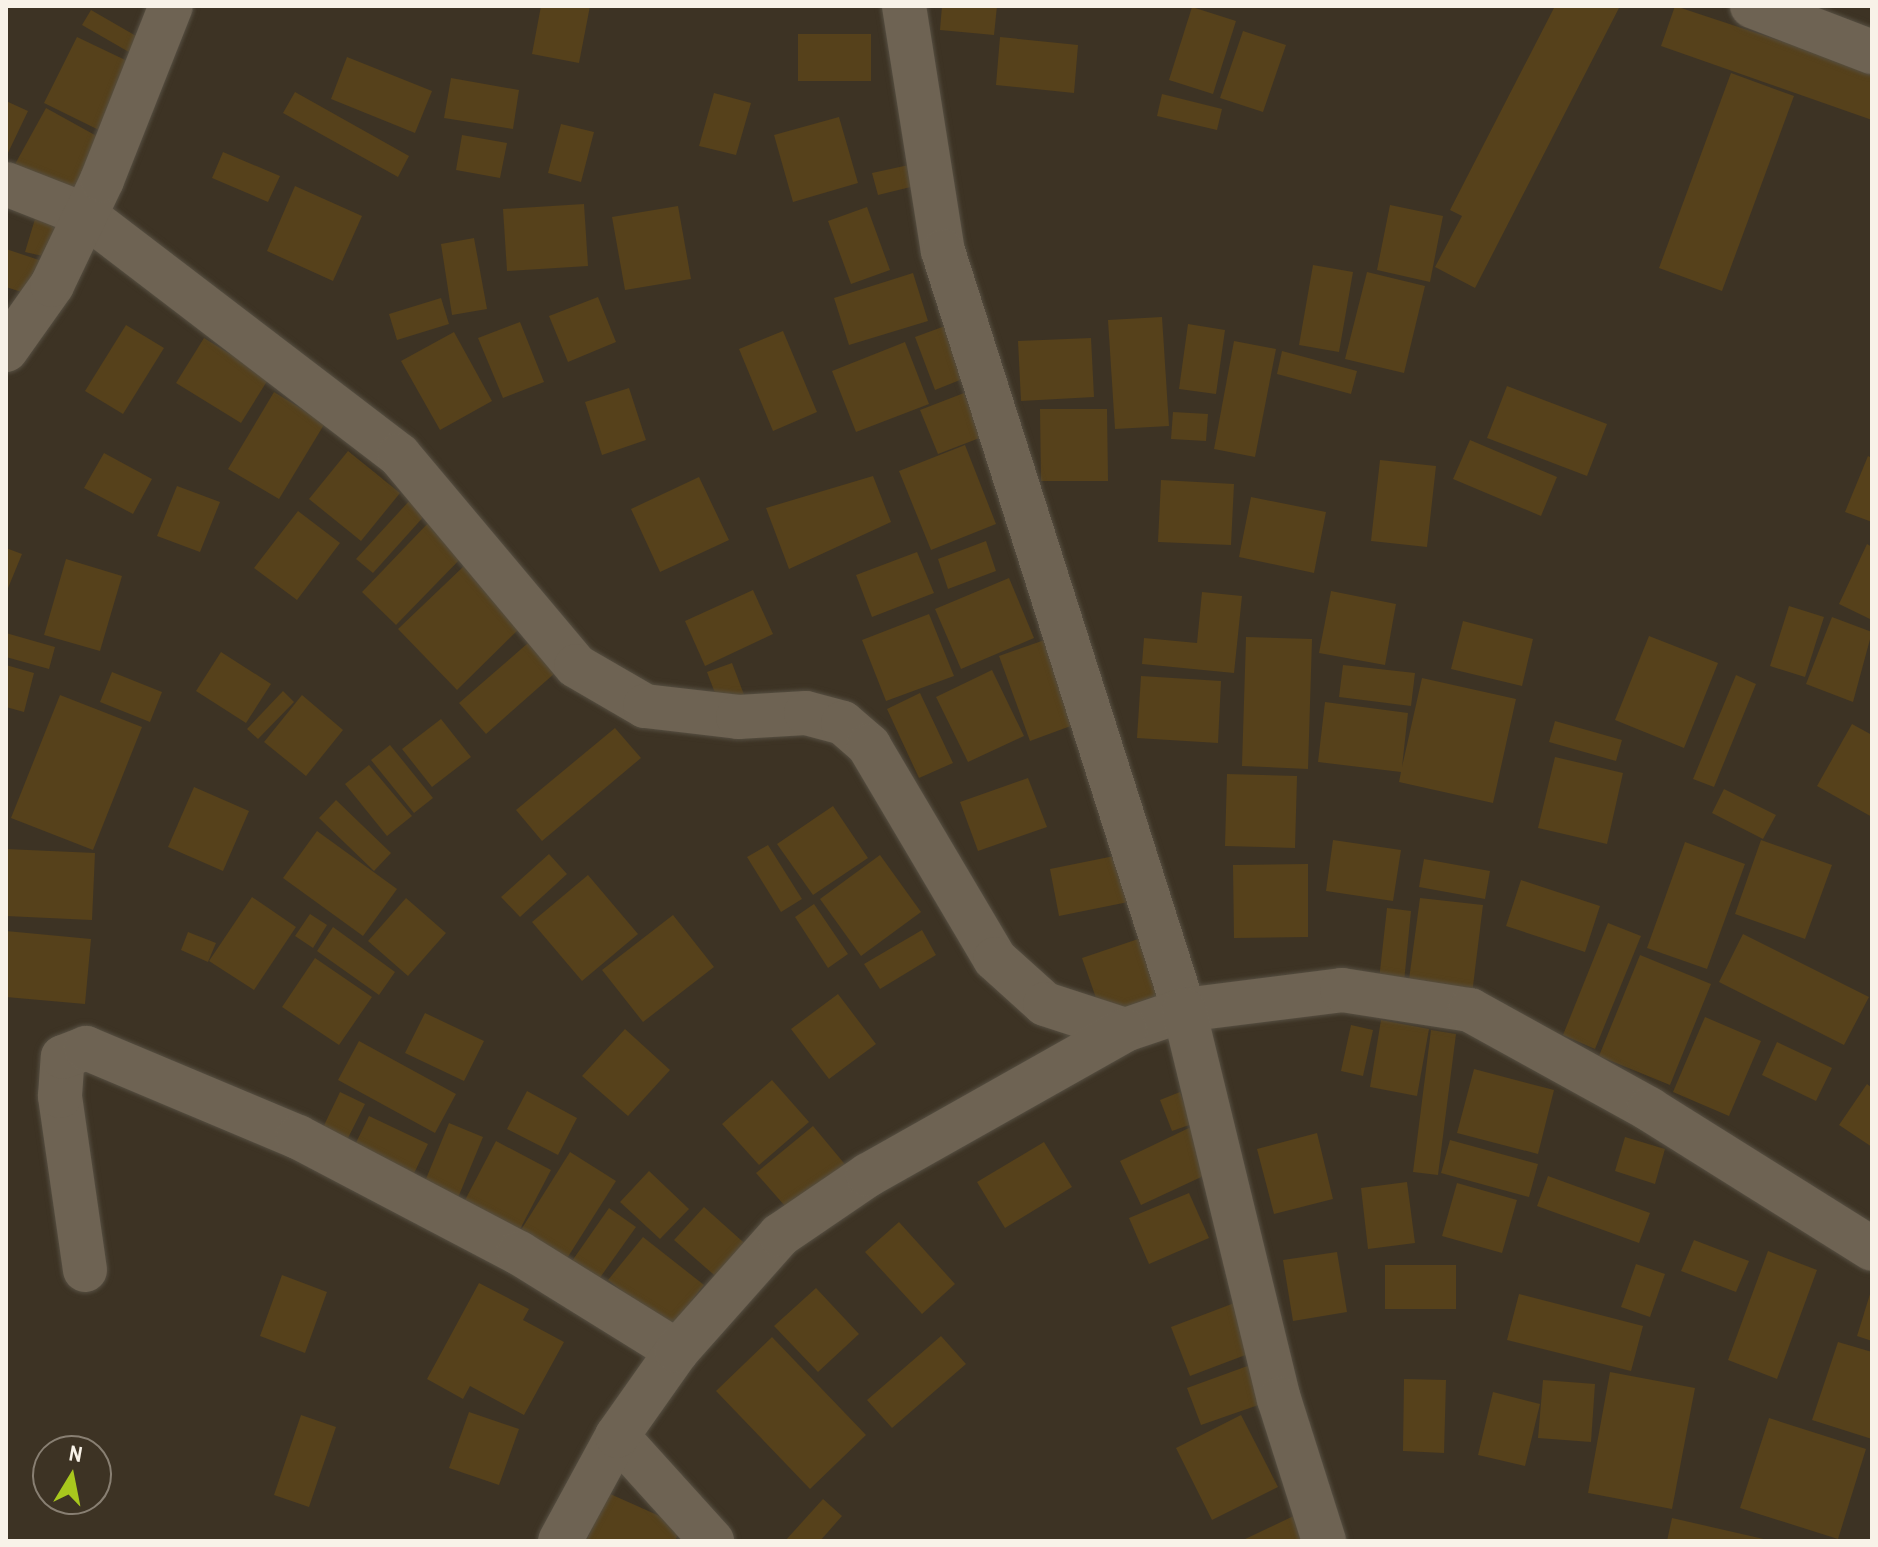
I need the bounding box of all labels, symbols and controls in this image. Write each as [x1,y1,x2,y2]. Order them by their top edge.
north arrow [32,1435,112,1515]
text: N [67,1437,85,1469]

